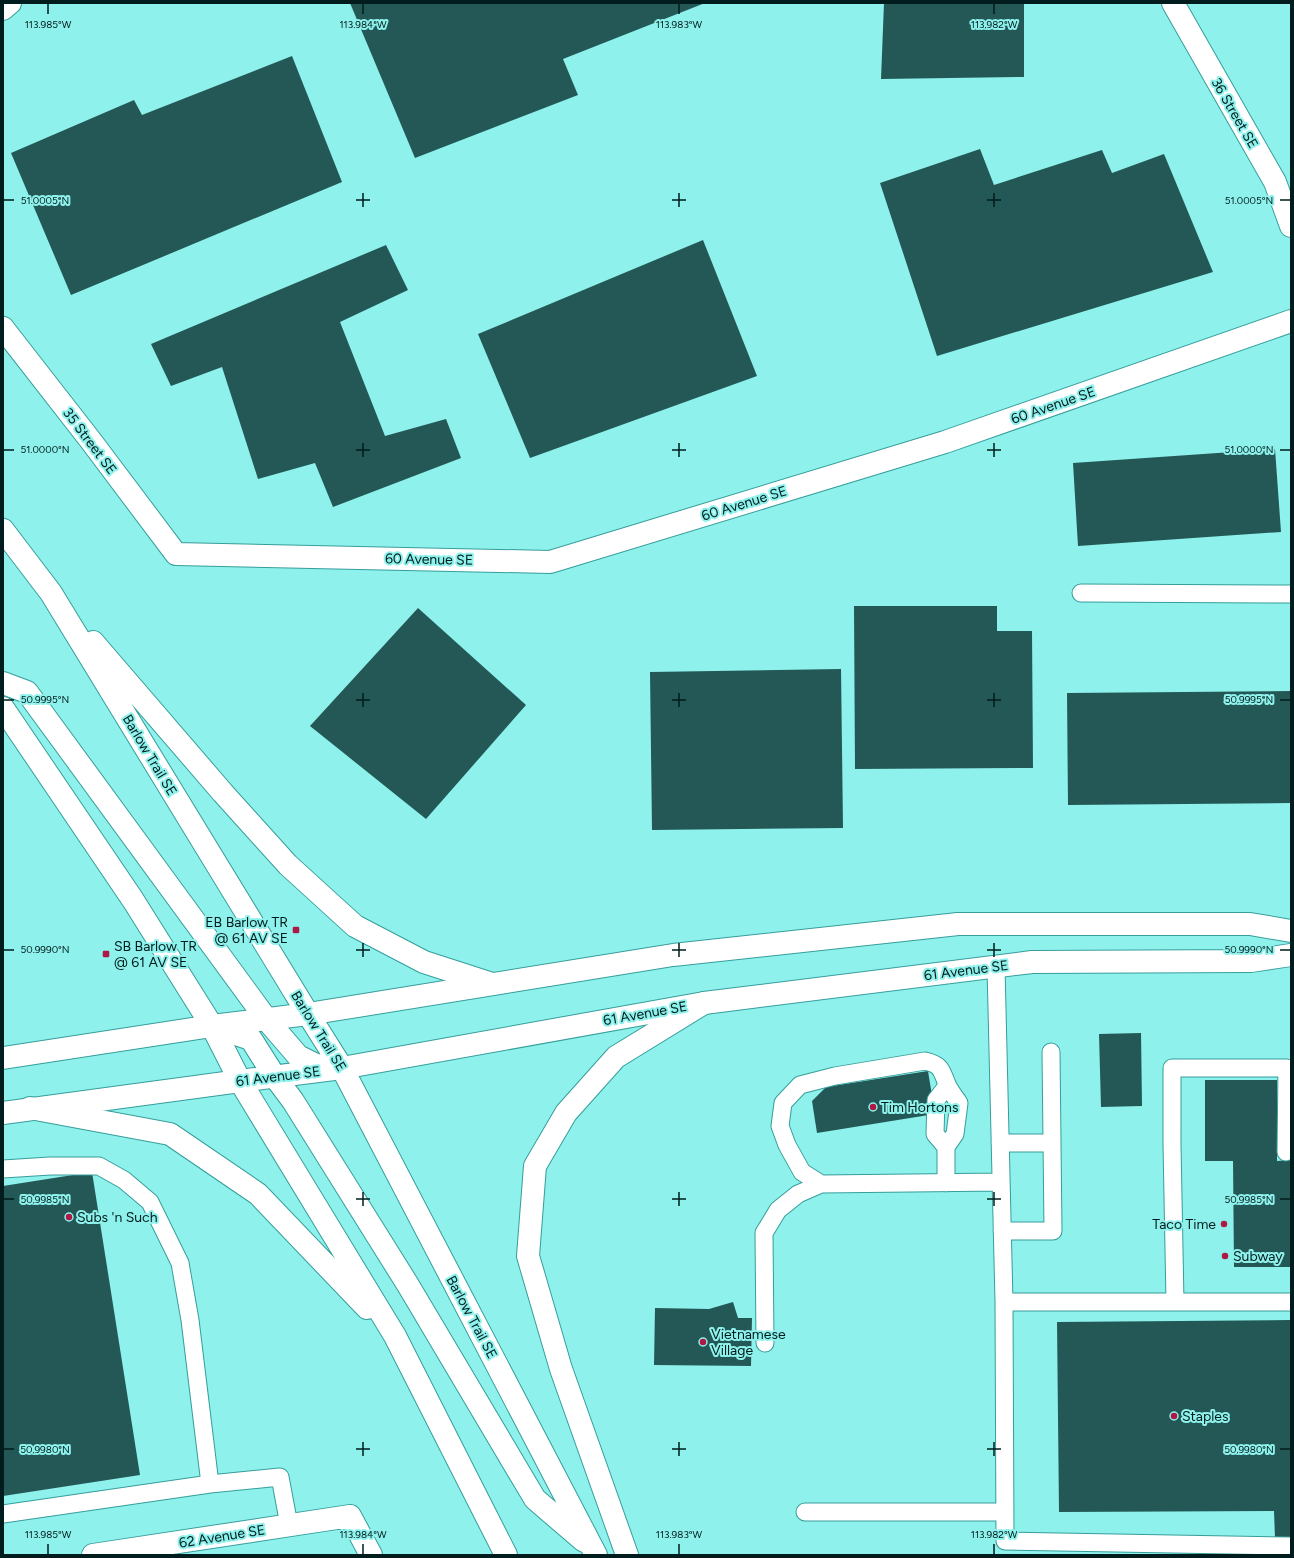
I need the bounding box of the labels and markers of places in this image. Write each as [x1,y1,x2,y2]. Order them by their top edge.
place label: EB Barlow TR @ 61 AV SE [205,914,288,947]
marker: EB Barlow TR @ 61 AV SE [291,925,301,935]
place label: SB Barlow TR @ 61 AV SE [114,938,197,971]
marker: SB Barlow TR @ 61 AV SE [101,949,111,959]
place label: Tim Hortons [881,1099,958,1116]
marker: Tim Hortons [868,1102,878,1112]
place label: Subs 'n Such [77,1209,158,1226]
marker: Subs 'n Such [64,1212,74,1222]
place label: Taco Time [1152,1216,1216,1233]
marker: Taco Time [1219,1219,1229,1229]
place label: Subway [1233,1248,1283,1265]
marker: Subway [1220,1251,1230,1261]
place label: Vietnamese Village [711,1326,786,1359]
marker: Vietnamese Village [698,1337,708,1347]
place label: Staples [1182,1408,1229,1425]
marker: Staples [1169,1411,1179,1421]

